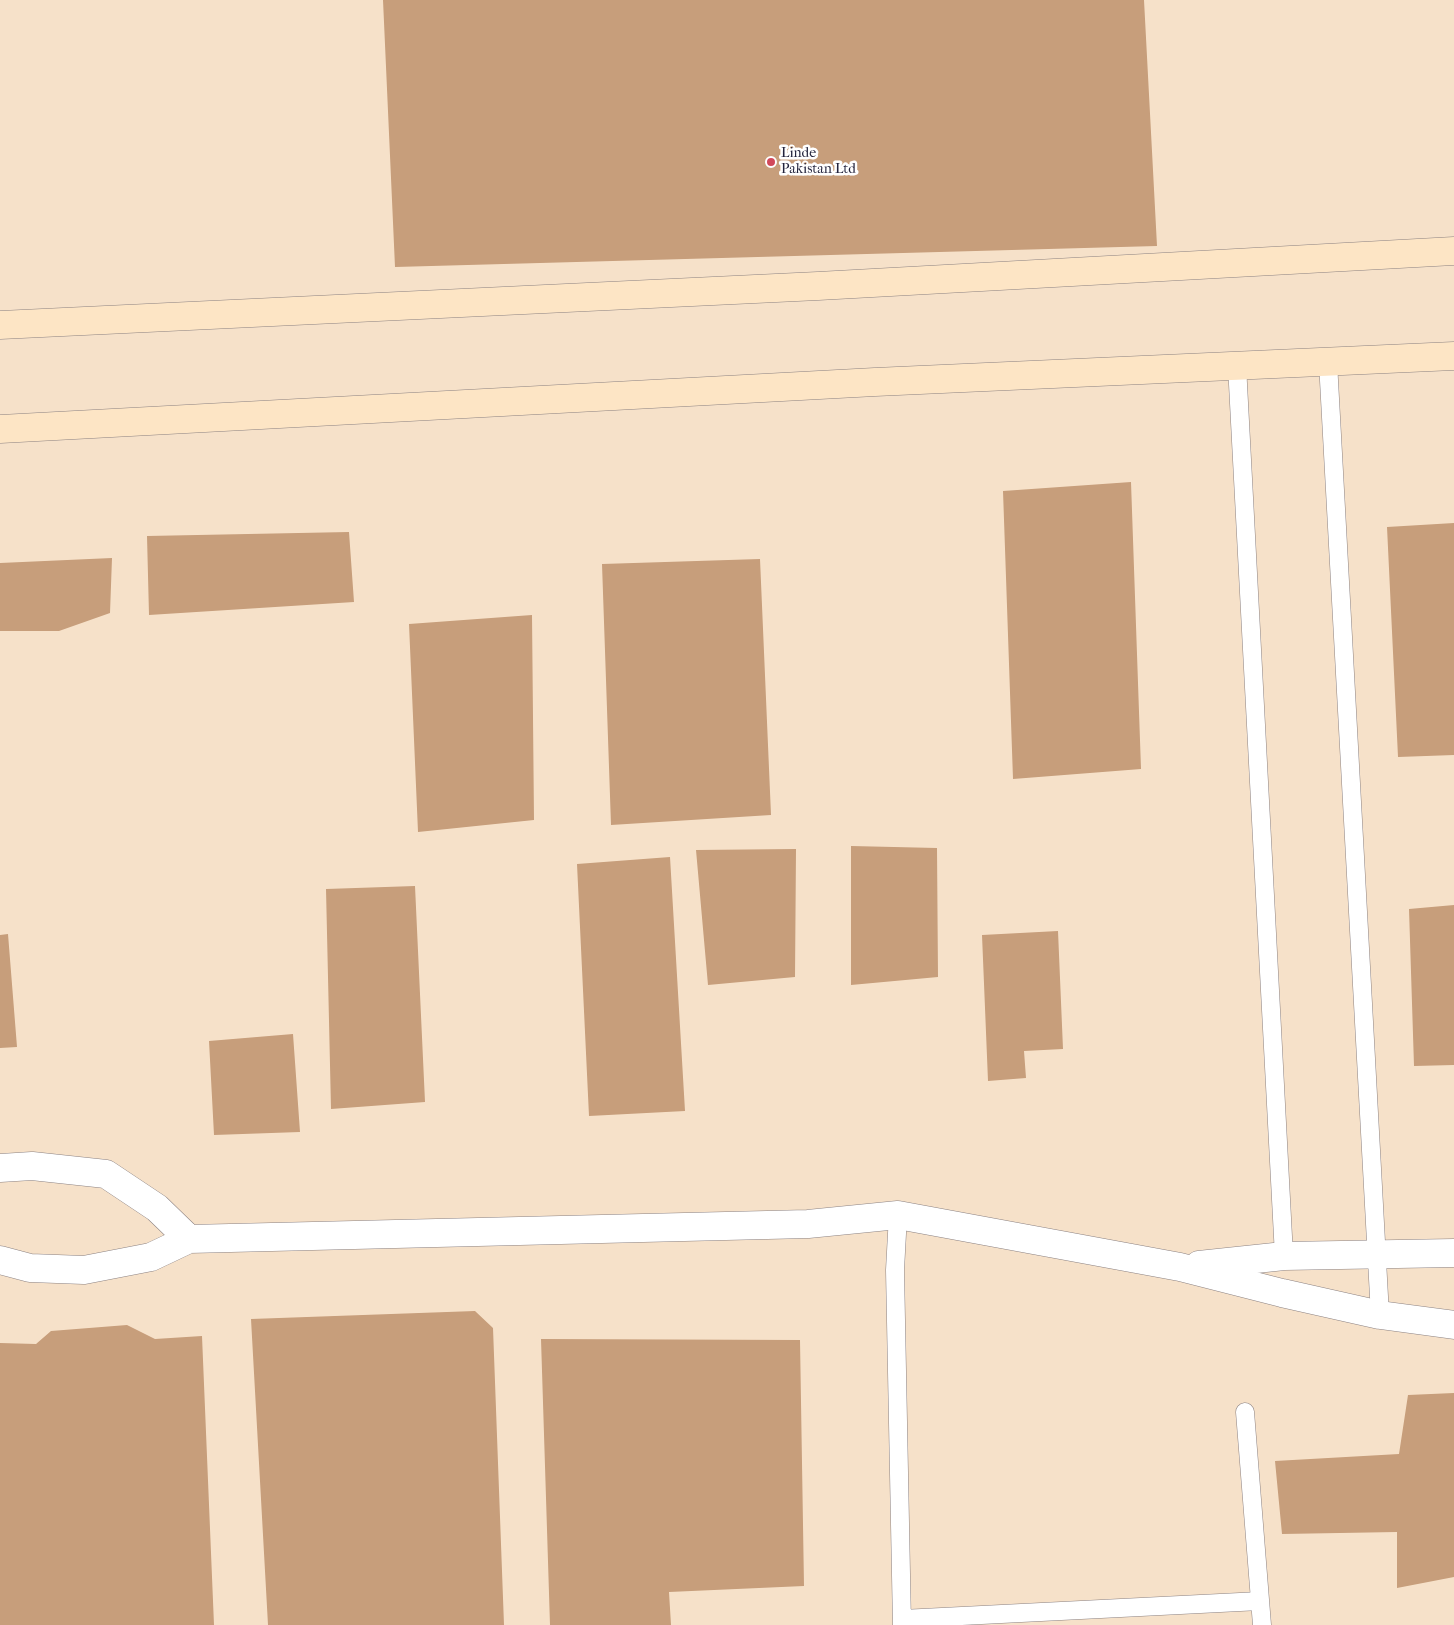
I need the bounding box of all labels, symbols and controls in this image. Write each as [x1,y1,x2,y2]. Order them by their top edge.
place label: Linde Pakistan Ltd [781,146,856,178]
marker: Linde Pakistan Ltd [765,156,777,168]

